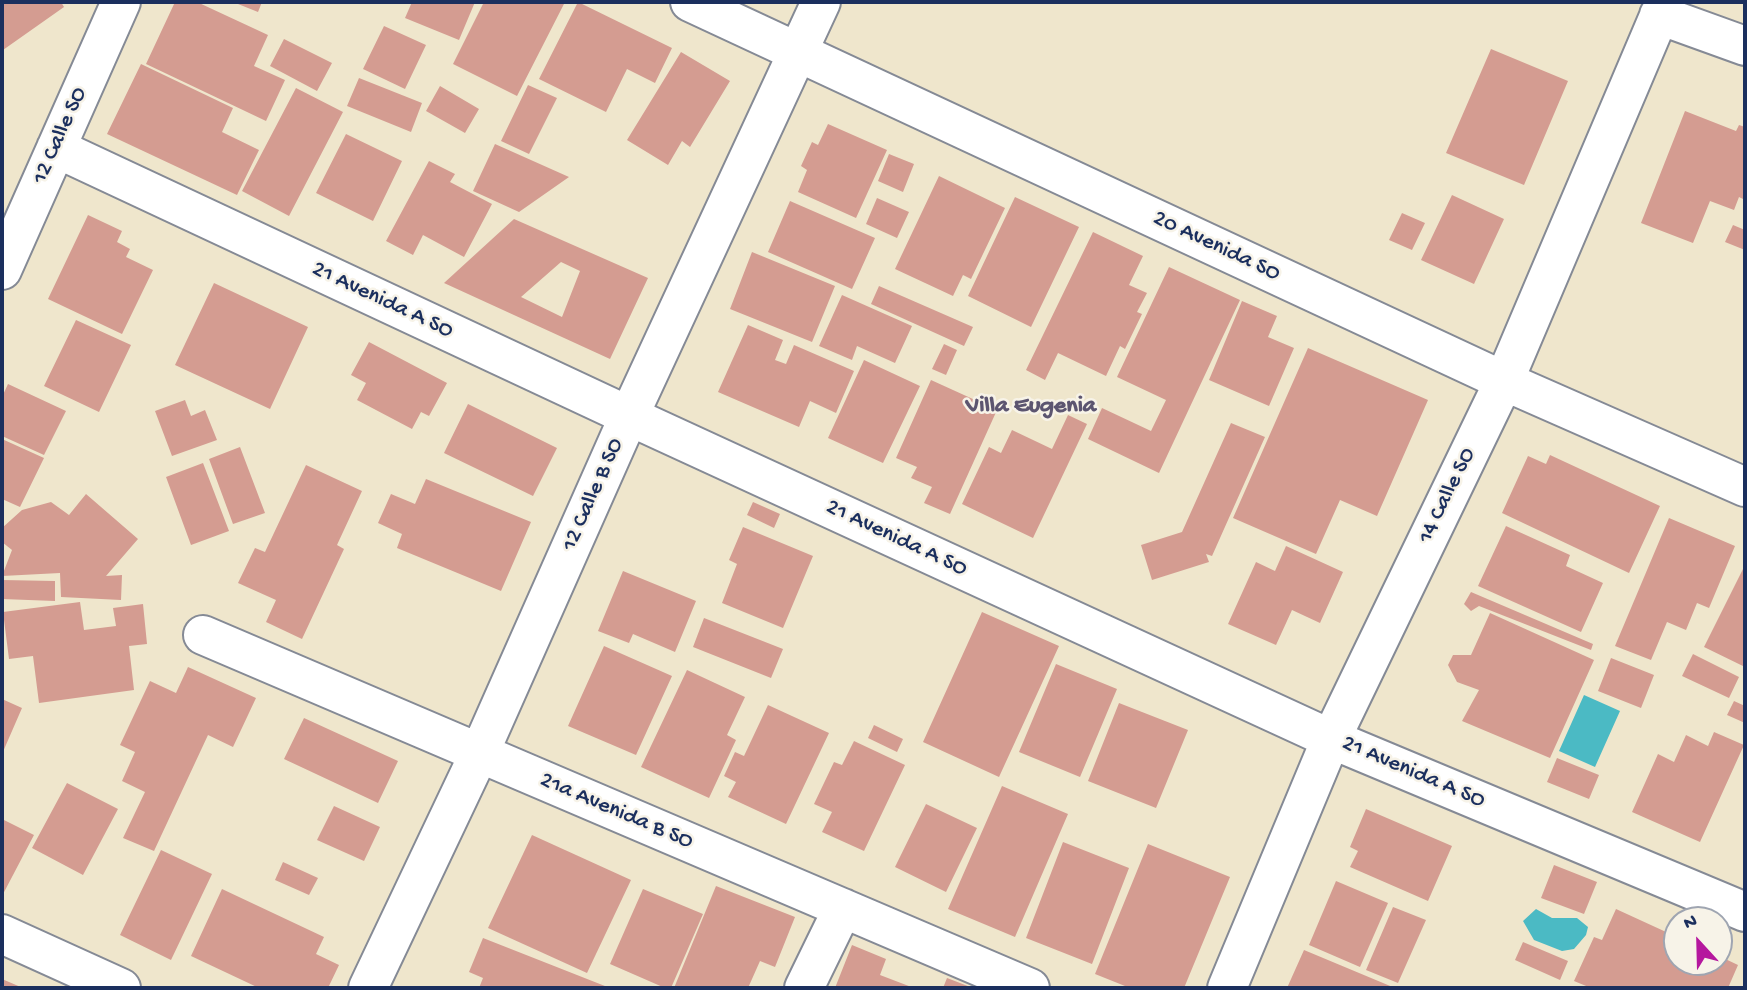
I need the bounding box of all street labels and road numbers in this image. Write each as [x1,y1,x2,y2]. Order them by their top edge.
street label: 12 Calle SO [27,83,95,189]
street label: 20 Avenida SO [1148,205,1284,289]
street label: 21 Avenida A SO [307,256,457,346]
street label: 12 Calle B SO [557,434,631,556]
street label: 14 Calle SO [1413,444,1483,548]
street label: 21 Avenida A SO [821,494,971,584]
street label: 21 Avenida A SO [1337,730,1489,816]
street label: 21a Avenida B SO [535,767,697,857]

